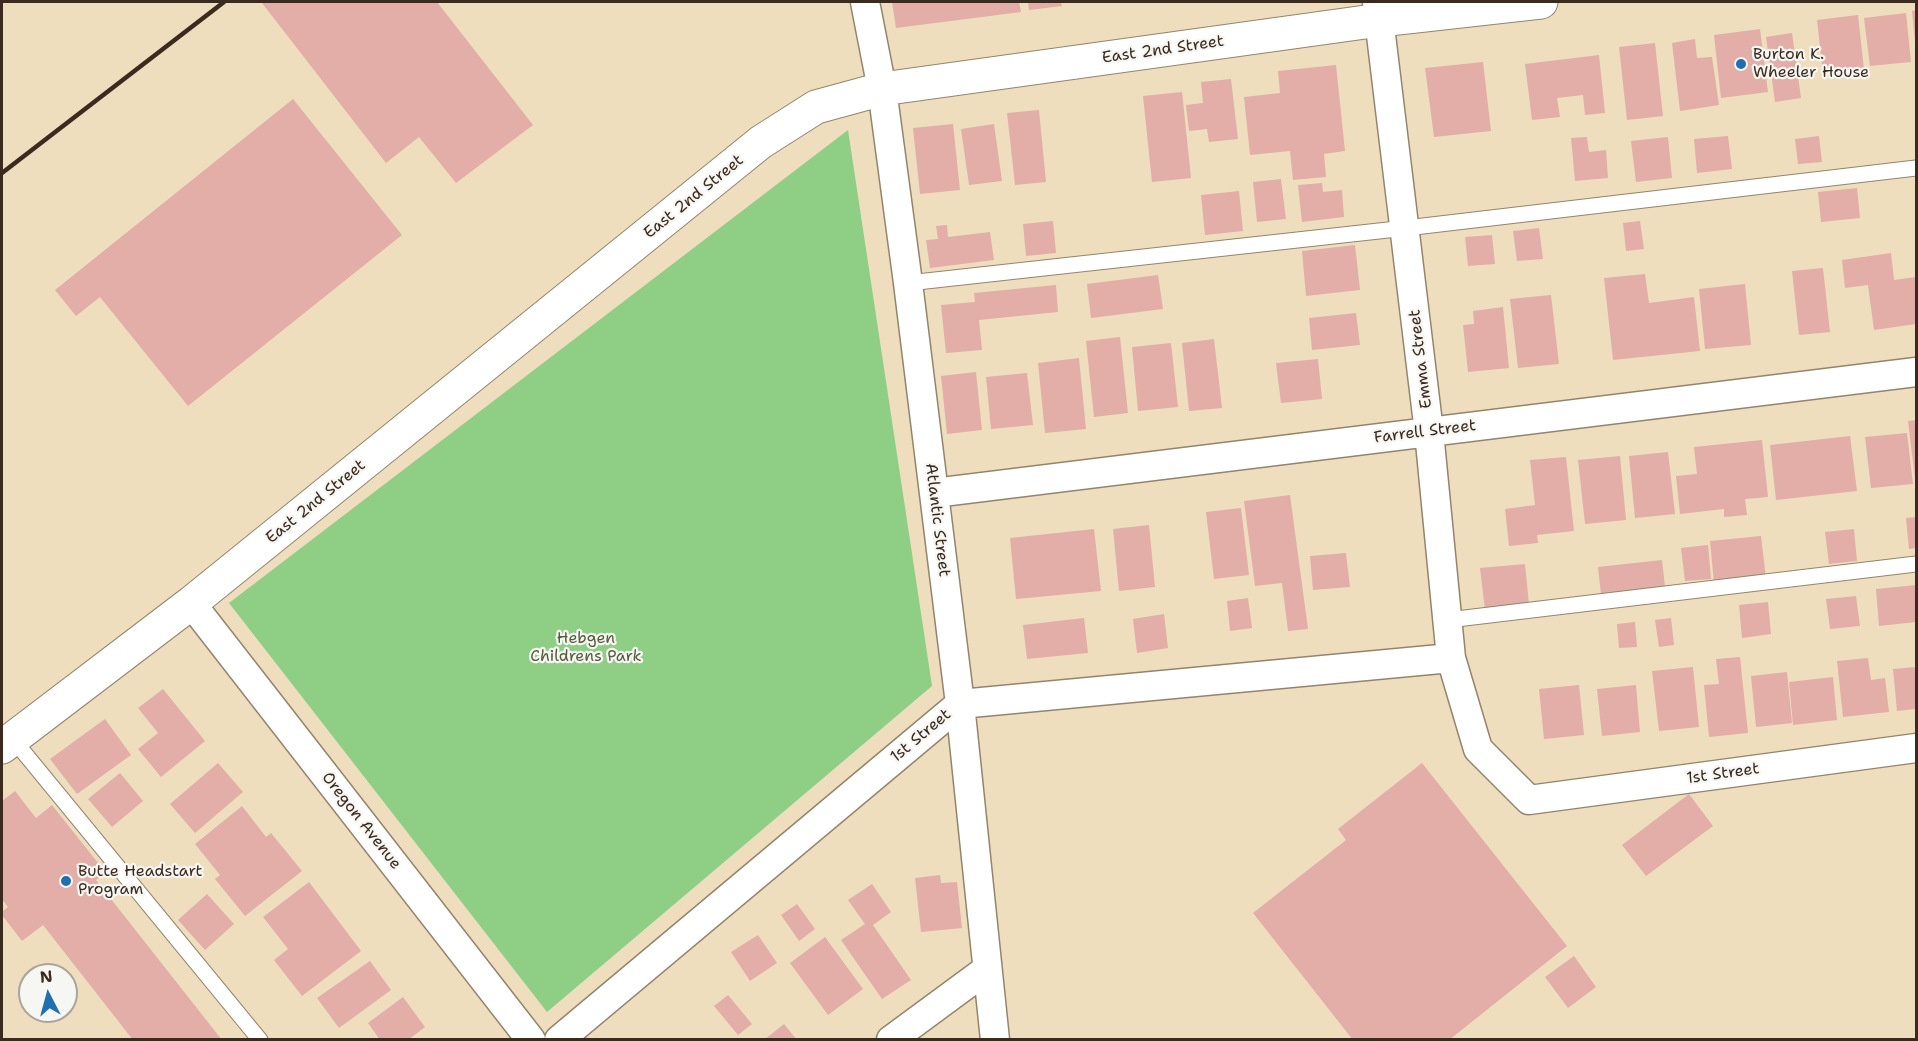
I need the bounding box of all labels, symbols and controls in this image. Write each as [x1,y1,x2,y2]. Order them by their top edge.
street label: East 2nd Street [1101,32,1225,68]
place label: Burton K. Wheeler House [1753,45,1869,83]
marker: Burton K. Wheeler House [1734,57,1748,71]
street label: East 2nd Street [640,151,748,243]
street label: Emma Street [1405,308,1437,410]
street label: Farrell Street [1373,416,1477,448]
street label: East 2nd Street [262,456,370,548]
street label: Atlantic Street [921,462,953,578]
park label: Hebgen Childrens Park [530,629,642,667]
street label: 1st Street [887,705,955,767]
street label: 1st Street [1685,759,1761,789]
street label: Oregon Avenue [317,769,405,873]
place label: Butte Headstart Program [78,862,203,900]
marker: Butte Headstart Program [59,874,73,888]
north arrow [18,963,78,1023]
text: N [39,965,54,988]

